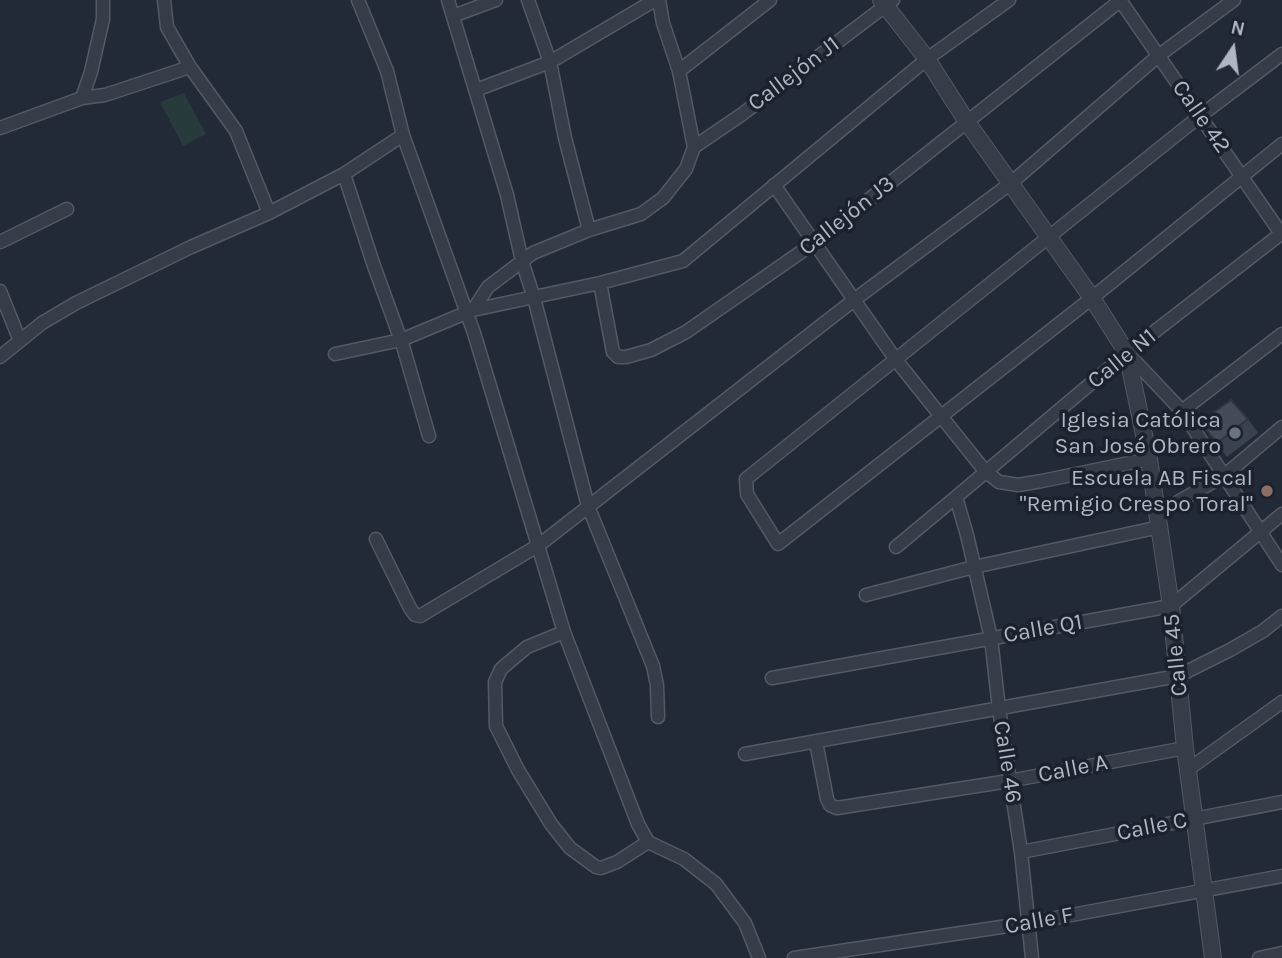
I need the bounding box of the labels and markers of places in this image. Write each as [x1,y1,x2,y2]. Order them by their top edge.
place label: Iglesia Católica San José Obrero [1054,406,1221,460]
marker: Iglesia Católica San José Obrero [1227,425,1243,441]
place label: Escuela AB Fiscal "Remigio Crespo Toral" [1019,464,1253,518]
marker: Escuela AB Fiscal "Remigio Crespo Toral" [1259,483,1275,499]

